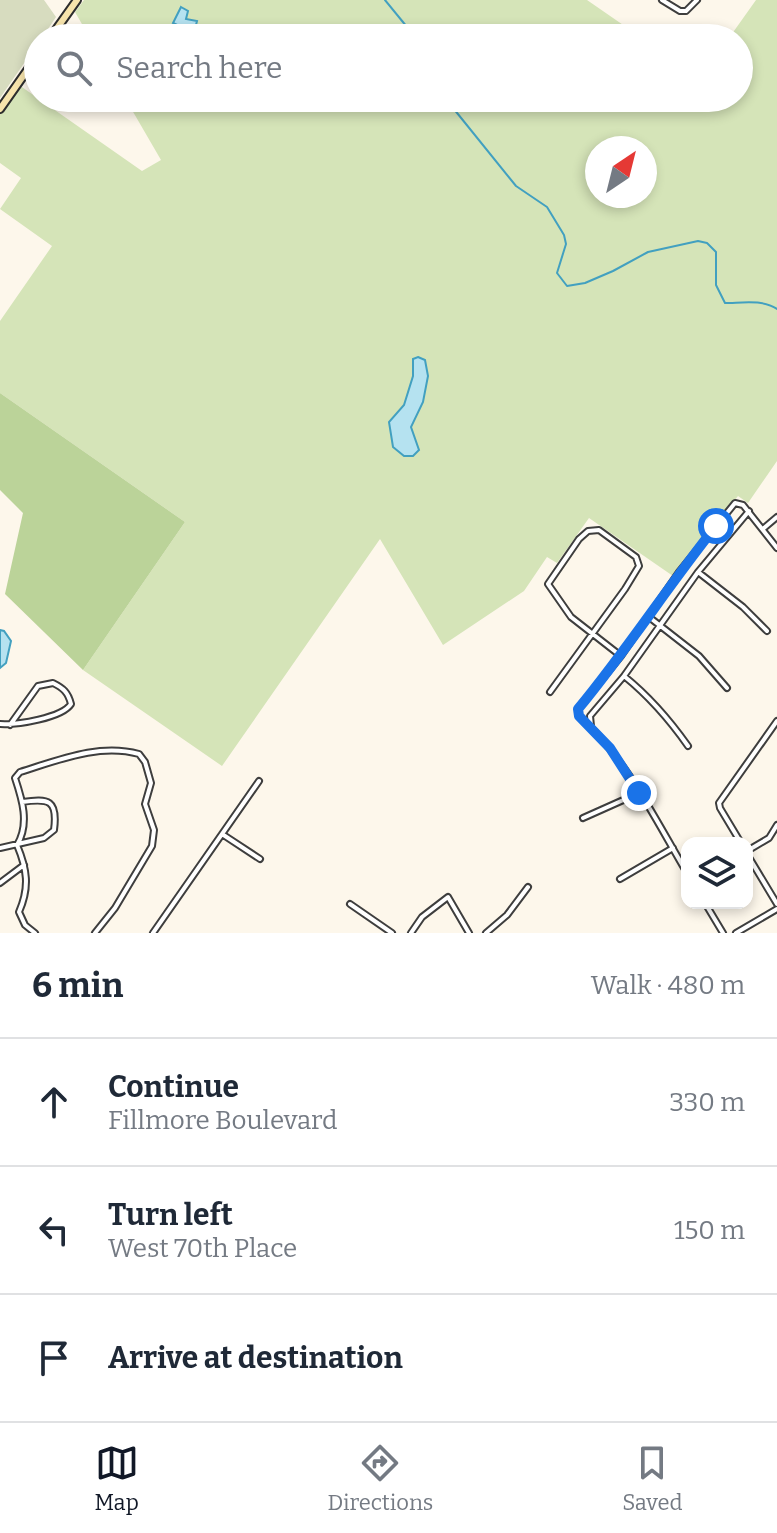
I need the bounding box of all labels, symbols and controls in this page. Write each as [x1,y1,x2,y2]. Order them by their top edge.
search box [24,24,753,112]
icon: search [52,46,96,90]
text: Search here [116,50,283,86]
north arrow [585,136,657,208]
route start [698,508,734,544]
route end [621,775,657,811]
map controls [681,837,753,909]
button: layers [681,837,753,909]
text: 6 min [32,965,123,1006]
text: Walk · 480 m [591,970,745,1001]
text: Continue [108,1069,239,1105]
icon: ahead [32,1080,76,1124]
text: 330 m [669,1087,745,1118]
text: Fillmore Boulevard [108,1105,337,1136]
text: Turn left [108,1197,233,1233]
icon: left [32,1208,76,1252]
text: 150 m [674,1215,745,1246]
text: West 70th Place [108,1233,297,1264]
icon: arrive [32,1336,76,1380]
text: Arrive at destination [108,1340,403,1376]
tab: Map [94,1441,139,1516]
tab: Directions [328,1441,433,1516]
tab: Saved [622,1441,683,1516]

